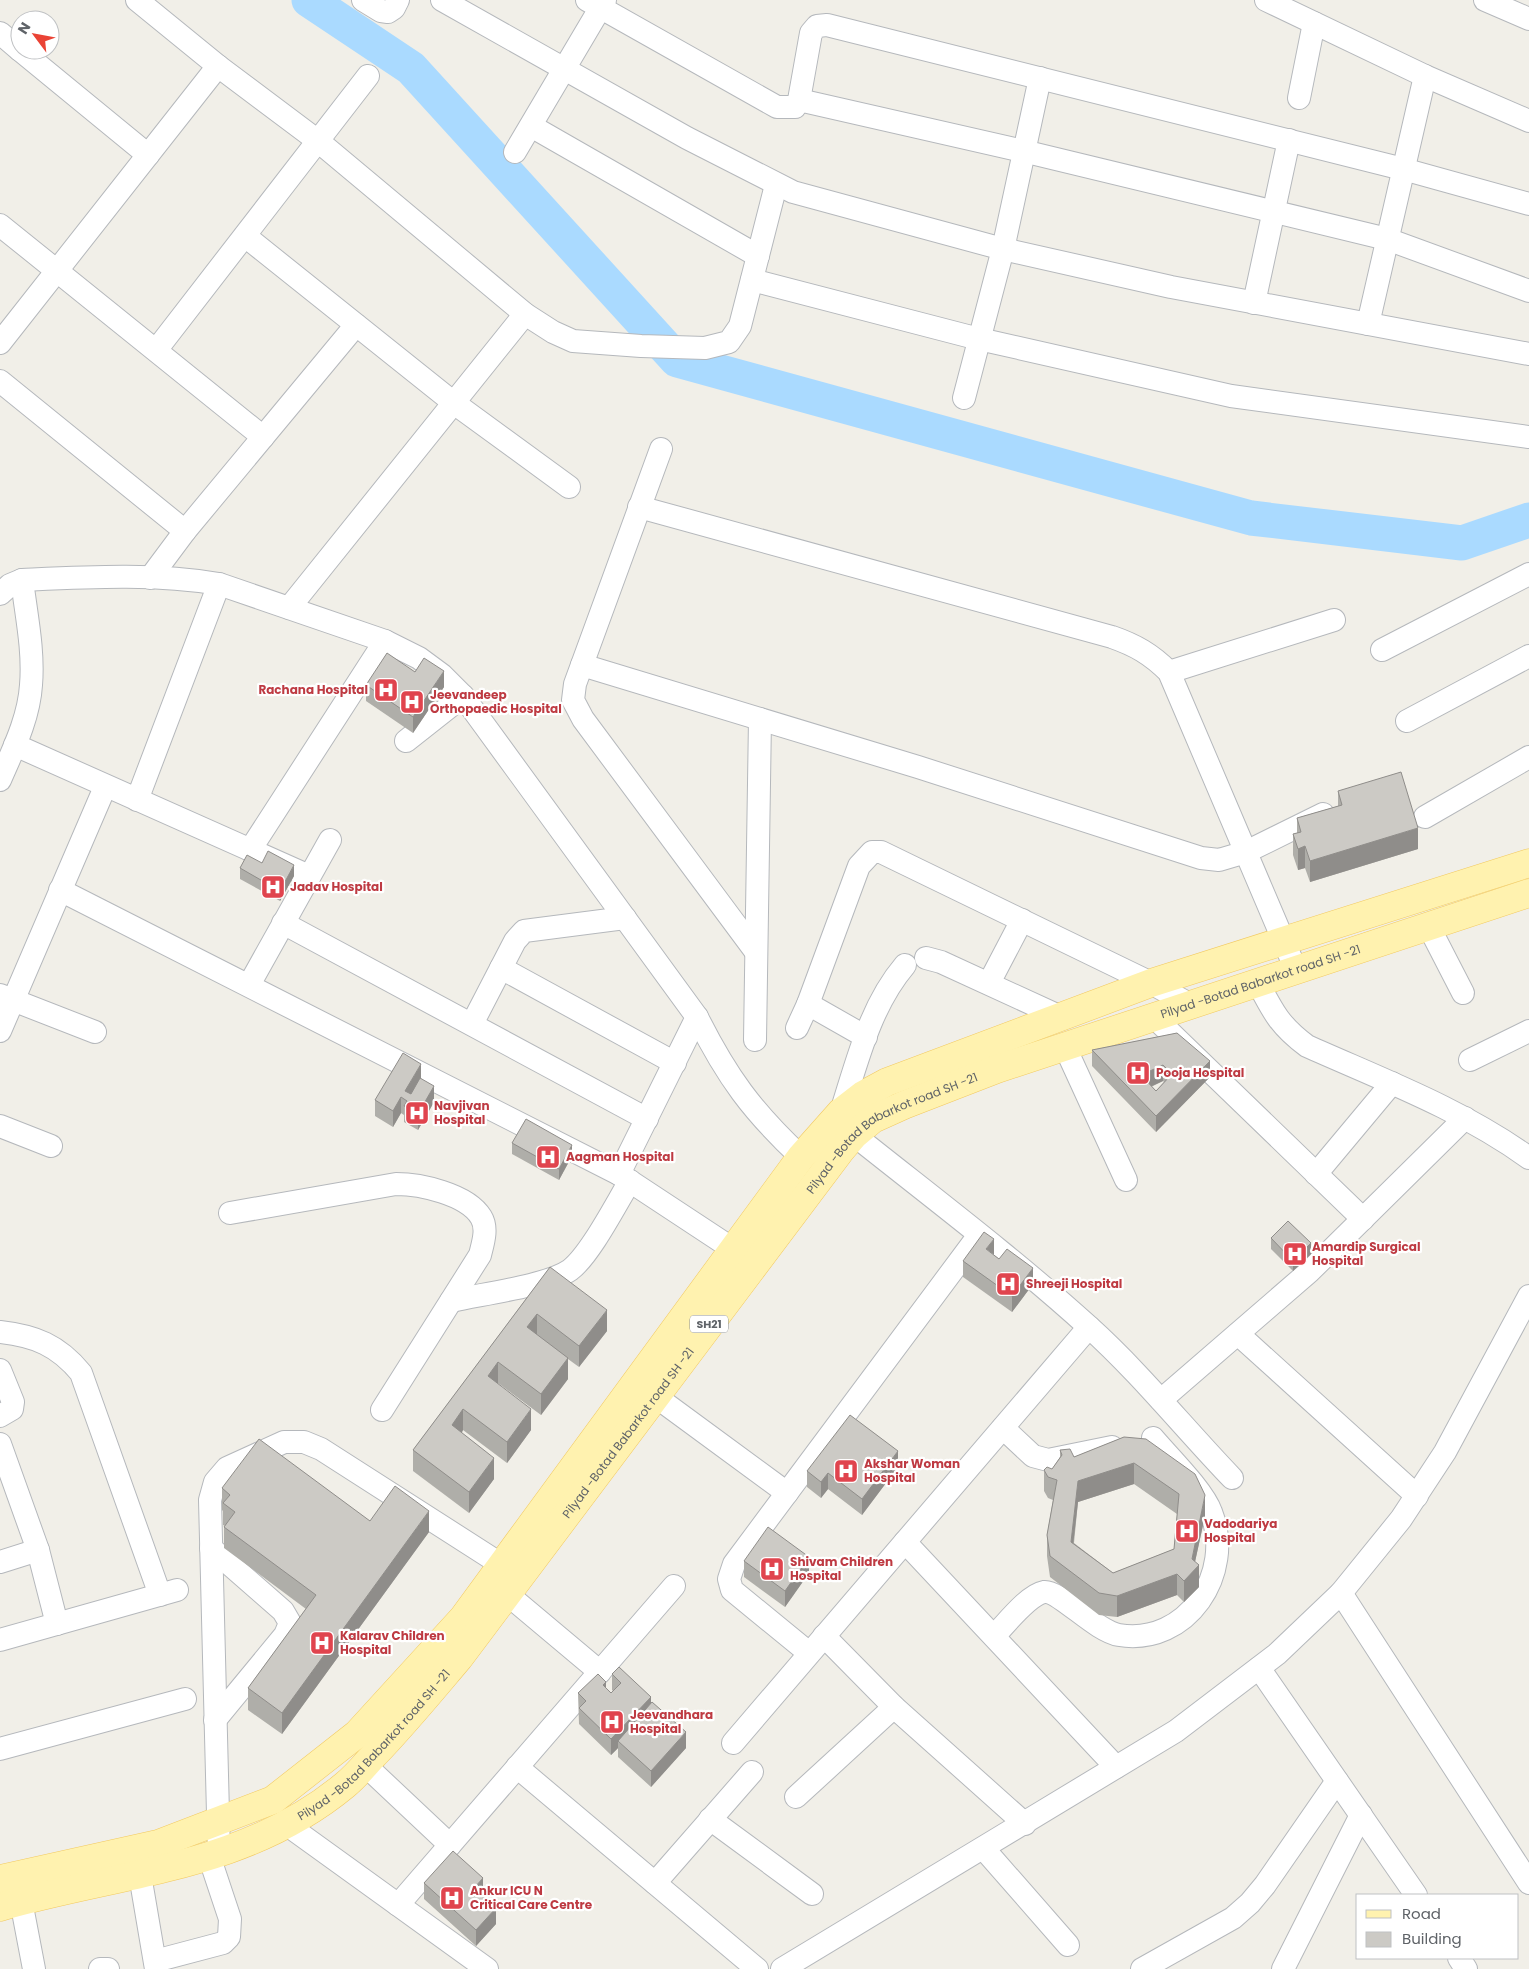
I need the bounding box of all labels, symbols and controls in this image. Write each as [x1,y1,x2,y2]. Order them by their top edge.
north arrow [10,10,60,60]
text: N [13,18,35,38]
hospital icon: Rachana Hospital [373,677,399,703]
place label: Rachana Hospital [258,681,368,698]
place label: Jeevandeep Orthopaedic Hospital [430,686,562,717]
hospital icon: Jeevandeep Orthopaedic Hospital [399,689,425,715]
hospital icon: Jadav Hospital [260,874,286,900]
place label: Jadav Hospital [290,878,383,895]
street label: Pilyad -Botad Babarkot road SH -21 [1158,940,1363,1022]
hospital icon: Pooja Hospital [1125,1060,1151,1086]
place label: Pooja Hospital [1156,1064,1244,1081]
street label: Pilyad -Botad Babarkot road SH -21 [802,1068,980,1197]
place label: Navjivan Hospital [434,1097,490,1128]
hospital icon: Navjivan Hospital [404,1100,430,1126]
hospital icon: Aagman Hospital [535,1144,561,1170]
place label: Aagman Hospital [566,1148,674,1165]
place label: Amardip Surgical Hospital [1312,1238,1420,1269]
hospital icon: Amardip Surgical Hospital [1282,1241,1308,1267]
hospital icon: Shreeji Hospital [995,1271,1021,1297]
place label: Shreeji Hospital [1026,1275,1122,1292]
road number: SH21 [690,1316,728,1332]
street label: Pilyad -Botad Babarkot road SH -21 [558,1344,698,1522]
place label: Akshar Woman Hospital [864,1455,960,1486]
hospital icon: Akshar Woman Hospital [833,1458,859,1484]
place label: Vadodariya Hospital [1204,1515,1277,1546]
hospital icon: Vadodariya Hospital [1174,1518,1200,1544]
place label: Shivam Children Hospital [790,1553,893,1584]
hospital icon: Shivam Children Hospital [759,1556,785,1582]
place label: Kalarav Children Hospital [340,1627,445,1658]
hospital icon: Kalarav Children Hospital [309,1630,335,1656]
street label: Pilyad -Botad Babarkot road SH -21 [294,1666,454,1824]
place label: Jeevandhara Hospital [630,1706,713,1737]
hospital icon: Jeevandhara Hospital [599,1709,625,1735]
place label: Ankur ICU N Critical Care Centre [470,1882,593,1913]
hospital icon: Ankur ICU N Critical Care Centre [439,1885,465,1911]
legend [1356,1894,1519,1959]
text: Road [1402,1903,1441,1924]
text: Building [1402,1928,1462,1949]

